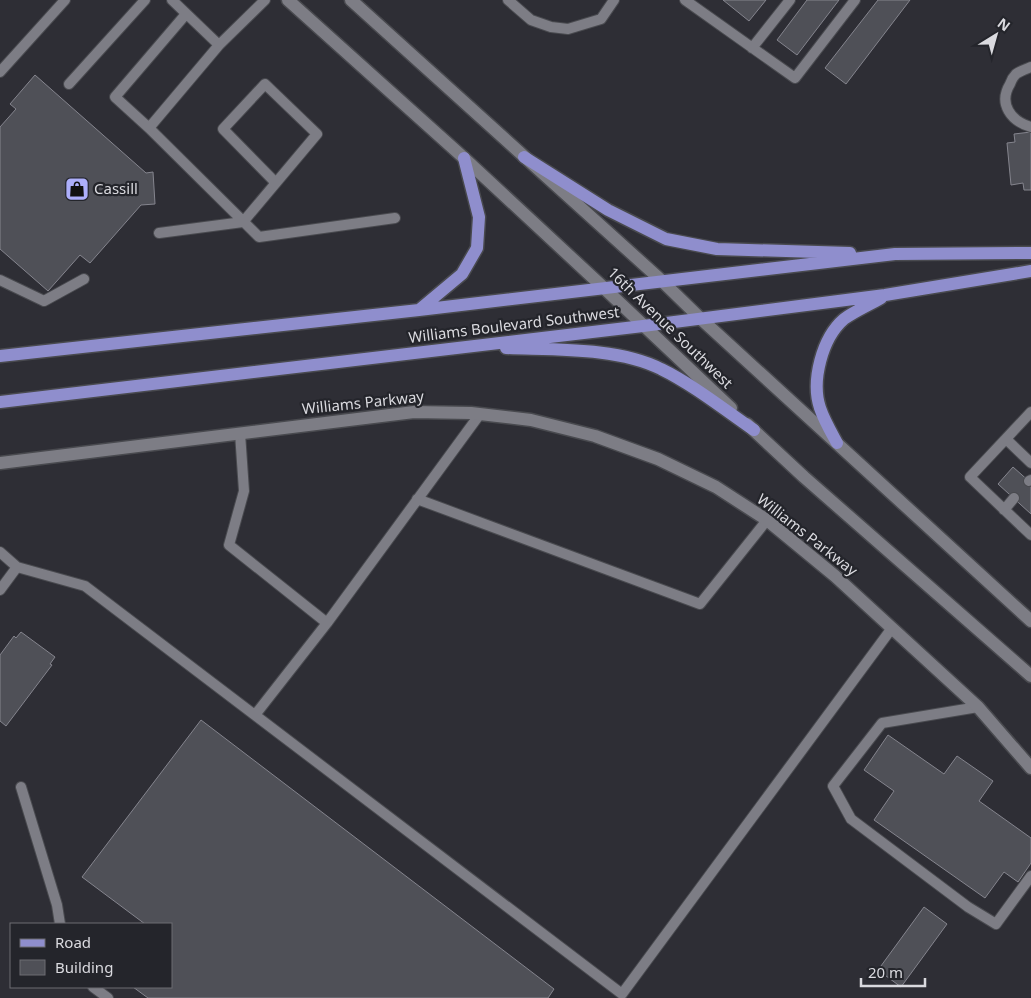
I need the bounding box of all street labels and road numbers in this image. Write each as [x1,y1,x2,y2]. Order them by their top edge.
street label: 16th Avenue Southwest [604,262,738,393]
street label: Williams Boulevard Southwest [407,301,621,347]
street label: Williams Parkway [301,386,425,418]
street label: Williams Parkway [753,489,862,580]

